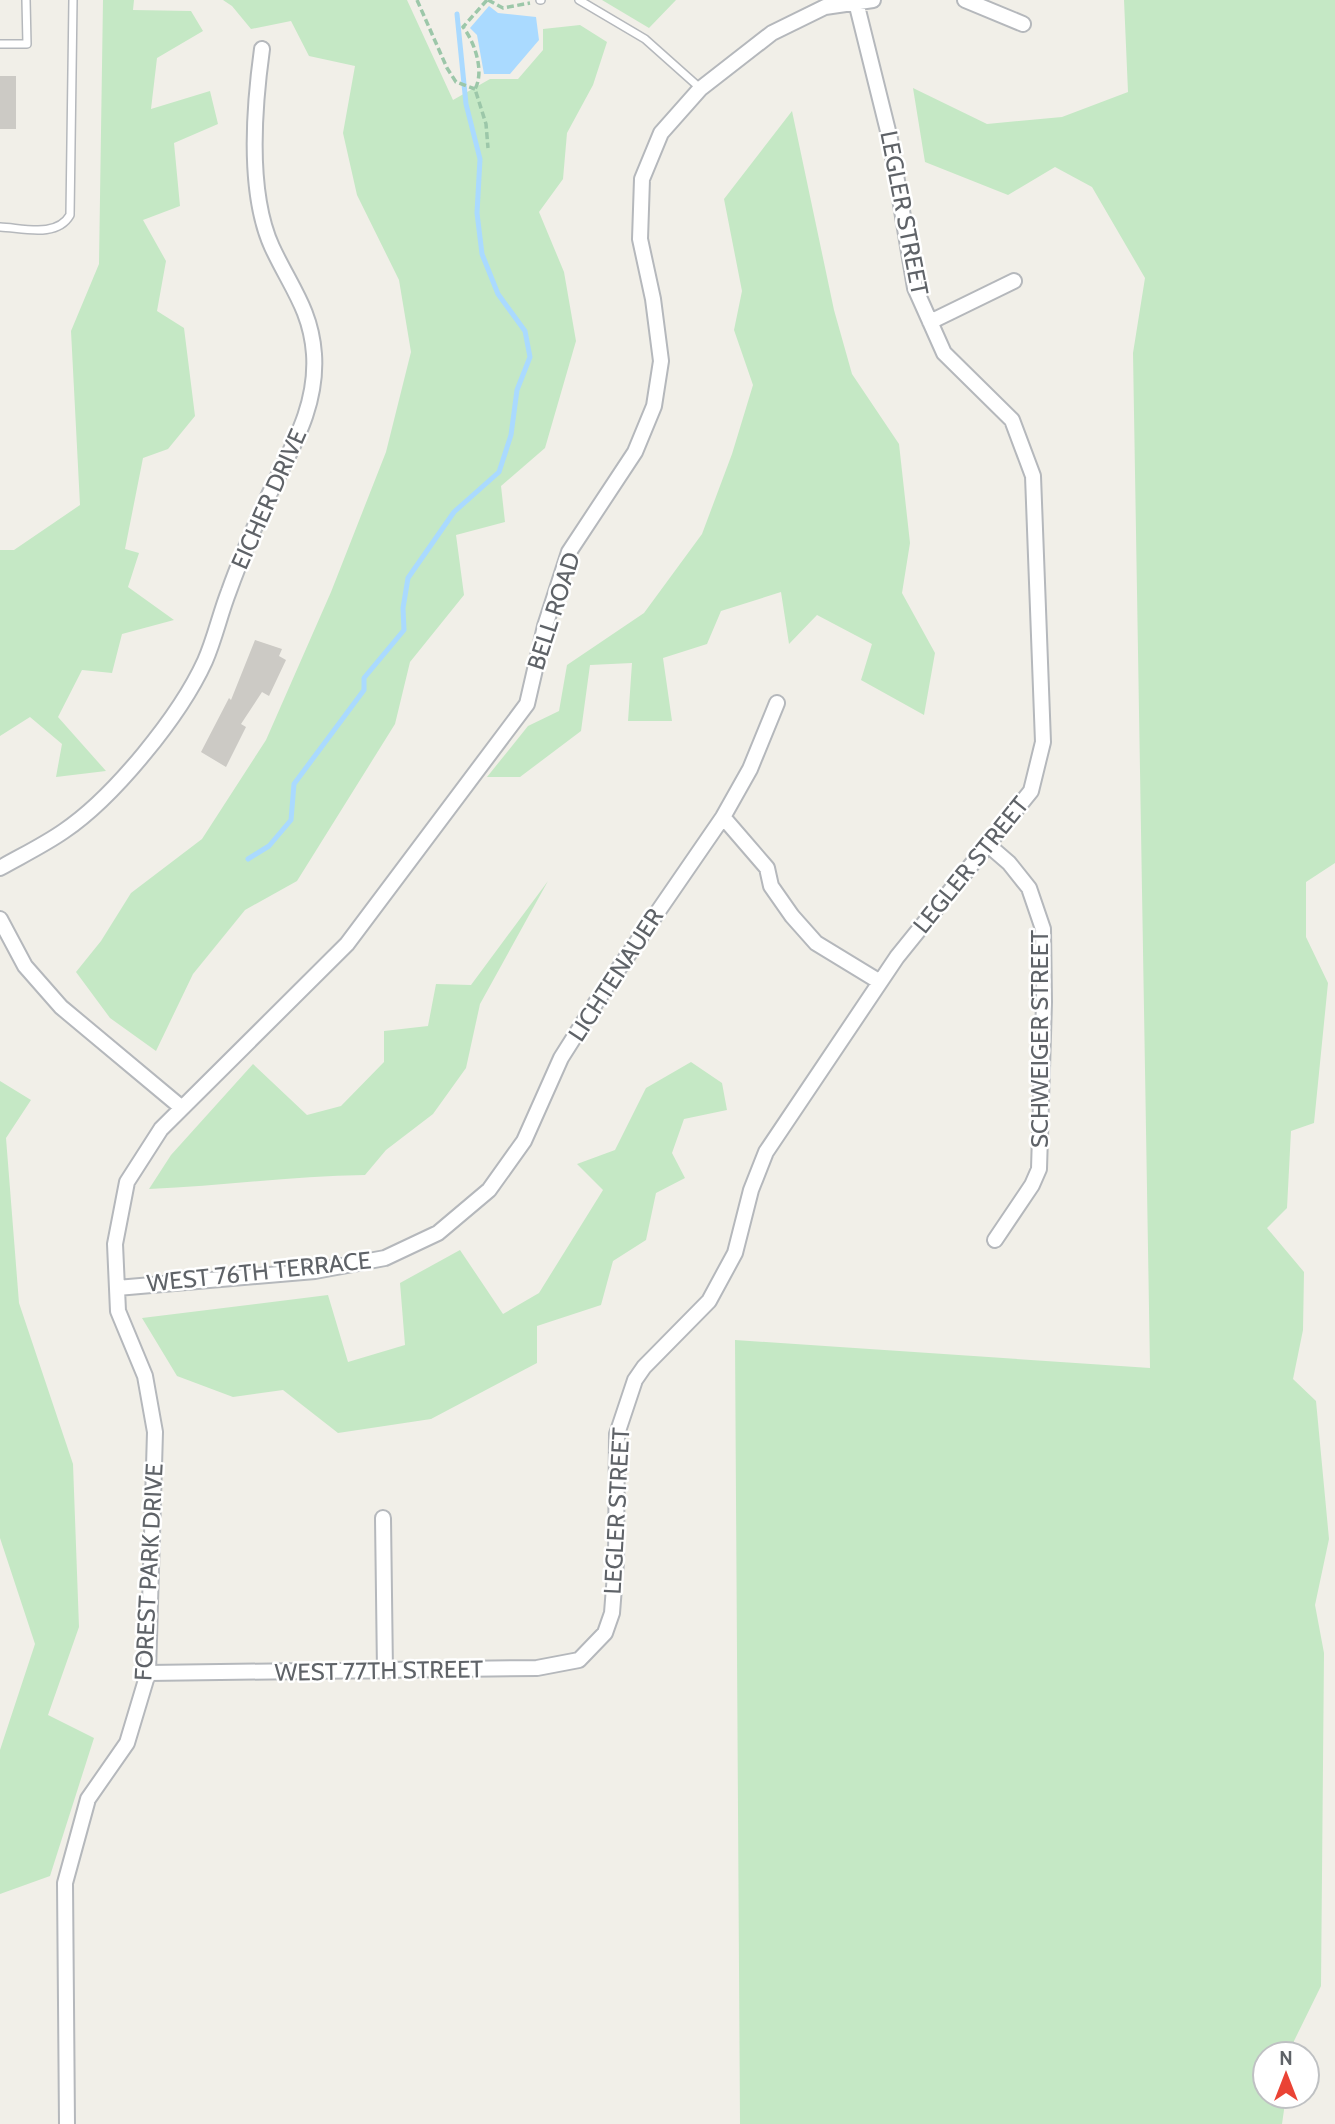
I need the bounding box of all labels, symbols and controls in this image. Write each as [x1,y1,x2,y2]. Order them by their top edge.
street label: LEGLER STREET [874,128,935,298]
street label: EICHER DRIVE [225,424,312,573]
street label: BELL ROAD [521,548,586,673]
street label: LEGLER STREET [907,790,1035,939]
street label: LICHTENAUER [562,902,670,1047]
street label: SCHWEIGER STREET [1025,930,1054,1148]
street label: WEST 76TH TERRACE [145,1245,373,1298]
street label: LEGLER STREET [598,1427,635,1595]
street label: FOREST PARK DRIVE [128,1462,169,1681]
street label: WEST 77TH STREET [274,1654,484,1687]
north arrow [1251,2040,1321,2110]
text: N [1279,2047,1293,2070]

